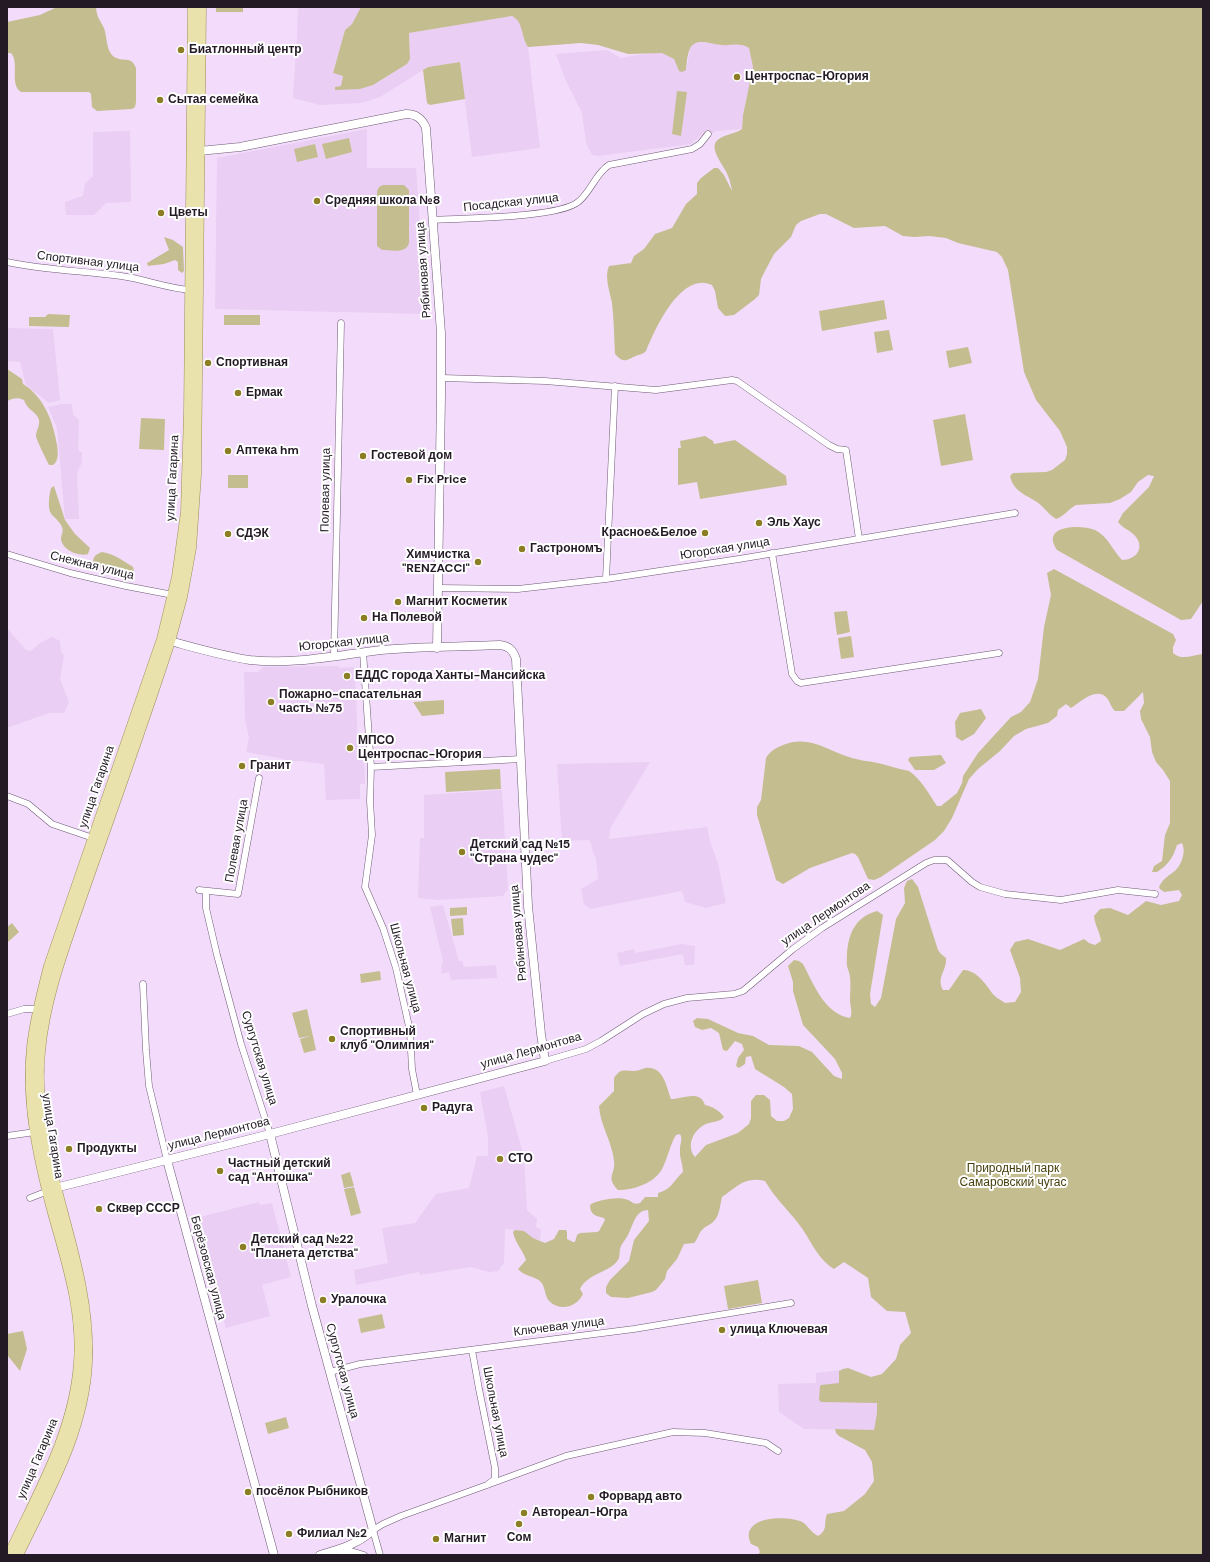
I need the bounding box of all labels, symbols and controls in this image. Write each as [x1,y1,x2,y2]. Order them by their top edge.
place label: Биатлонный центр [189,43,302,57]
marker: Биатлонный центр [176,45,186,55]
place label: Центроспас-Югория [745,70,869,84]
marker: Центроспас-Югория [732,72,742,82]
place label: Сытая семейка [168,93,258,107]
marker: Сытая семейка [155,95,165,105]
street label: Посадская улица [463,191,559,215]
place label: Средняя школа №8 [325,194,440,208]
marker: Средняя школа №8 [312,196,322,206]
place label: Цветы [169,206,208,220]
marker: Цветы [156,208,166,218]
street label: Рябиновая улица [413,221,435,319]
street label: Спортивная улица [36,249,140,275]
place label: Спортивная [216,356,288,370]
marker: Спортивная [203,358,213,368]
place label: Ермак [246,386,283,400]
marker: Ермак [233,388,243,398]
street label: улица Гагарина [164,435,182,521]
place label: Аптека hm [236,444,299,458]
marker: Аптека hm [223,446,233,456]
street label: Полевая улица [318,448,334,532]
place label: Гостевой дом [371,449,452,463]
marker: Гостевой дом [358,451,368,461]
place label: Fix Price [417,473,467,487]
marker: Fix Price [404,475,414,485]
place label: Эль Хаус [767,516,821,530]
marker: Эль Хаус [754,518,764,528]
place label: Красное&Белое [602,526,697,540]
place label: СДЭК [236,527,269,541]
marker: Красное&Белое [700,528,710,538]
marker: СДЭК [223,529,233,539]
street label: Югорская улица [679,535,771,563]
place label: Гастрономъ [530,542,603,556]
marker: Гастрономъ [517,544,527,554]
place label: Химчистка "RENZACCI" [402,548,470,576]
street label: Снежная улица [49,549,135,583]
marker: Химчистка "RENZACCI" [473,557,483,567]
place label: Магнит Косметик [406,595,507,609]
marker: Магнит Косметик [393,597,403,607]
place label: На Полевой [372,611,442,625]
marker: На Полевой [359,613,369,623]
street label: Югорская улица [298,631,390,655]
place label: ЕДДС города Ханты-Мансийска [355,669,545,683]
marker: ЕДДС города Ханты-Мансийска [342,671,352,681]
place label: Пожарно-спасательная часть №75 [279,688,422,716]
marker: Пожарно-спасательная часть №75 [266,697,276,707]
place label: МПСО Центроспас-Югория [358,734,482,762]
marker: МПСО Центроспас-Югория [345,743,355,753]
street label: улица Гагарина [76,744,118,830]
place label: Гранит [250,759,291,773]
marker: Гранит [237,761,247,771]
street label: Полевая улица [223,798,251,884]
place label: Детский сад №15 "Страна чудес" [470,838,570,866]
marker: Детский сад №15 "Страна чудес" [457,847,467,857]
street label: улица Лермонтова [779,879,873,949]
street label: Рябиновая улица [508,884,530,982]
street label: Школьная улица [386,922,424,1014]
street label: Сургутская улица [238,1009,280,1107]
place label: Спортивный клуб "Олимпия" [340,1025,434,1053]
street label: улица Лермонтова [479,1030,583,1072]
marker: Спортивный клуб "Олимпия" [327,1034,337,1044]
street label: улица Гагарина [38,1092,66,1180]
place label: Радуга [432,1101,473,1115]
marker: Радуга [419,1103,429,1113]
street label: улица Лермонтова [167,1114,271,1154]
place label: Продукты [77,1142,137,1156]
marker: Продукты [64,1144,74,1154]
place label: СТО [508,1152,533,1166]
marker: СТО [495,1154,505,1164]
place label: Частный детский сад "Антошка" [228,1157,331,1185]
park label: Природный парк Самаровский чугас [960,1162,1066,1190]
marker: Частный детский сад "Антошка" [215,1166,225,1176]
place label: Сквер СССР [107,1202,180,1216]
marker: Сквер СССР [94,1204,104,1214]
street label: Берёзовская улица [187,1214,229,1322]
place label: Детский сад №22 "Планета детства" [251,1233,358,1261]
marker: Детский сад №22 "Планета детства" [238,1242,248,1252]
place label: Уралочка [331,1293,386,1307]
marker: Уралочка [318,1295,328,1305]
street label: Ключевая улица [513,1314,605,1340]
street label: Сургутская улица [322,1322,362,1420]
place label: улица Ключевая [730,1323,828,1337]
marker: улица Ключевая [717,1325,727,1335]
street label: Школьная улица [479,1365,511,1459]
street label: улица Гагарина [15,1417,61,1501]
place label: посёлок Рыбников [256,1485,368,1499]
marker: посёлок Рыбников [243,1487,253,1497]
place label: Форвард авто [599,1490,682,1504]
marker: Форвард авто [586,1492,596,1502]
place label: Автореал-Югра [532,1506,628,1520]
marker: Автореал-Югра [519,1508,529,1518]
marker: Сом [514,1519,524,1529]
place label: Филиал №2 [297,1527,367,1541]
marker: Филиал №2 [284,1529,294,1539]
place label: Сом [507,1531,531,1545]
place label: Магнит [444,1532,486,1546]
marker: Магнит [431,1534,441,1544]

